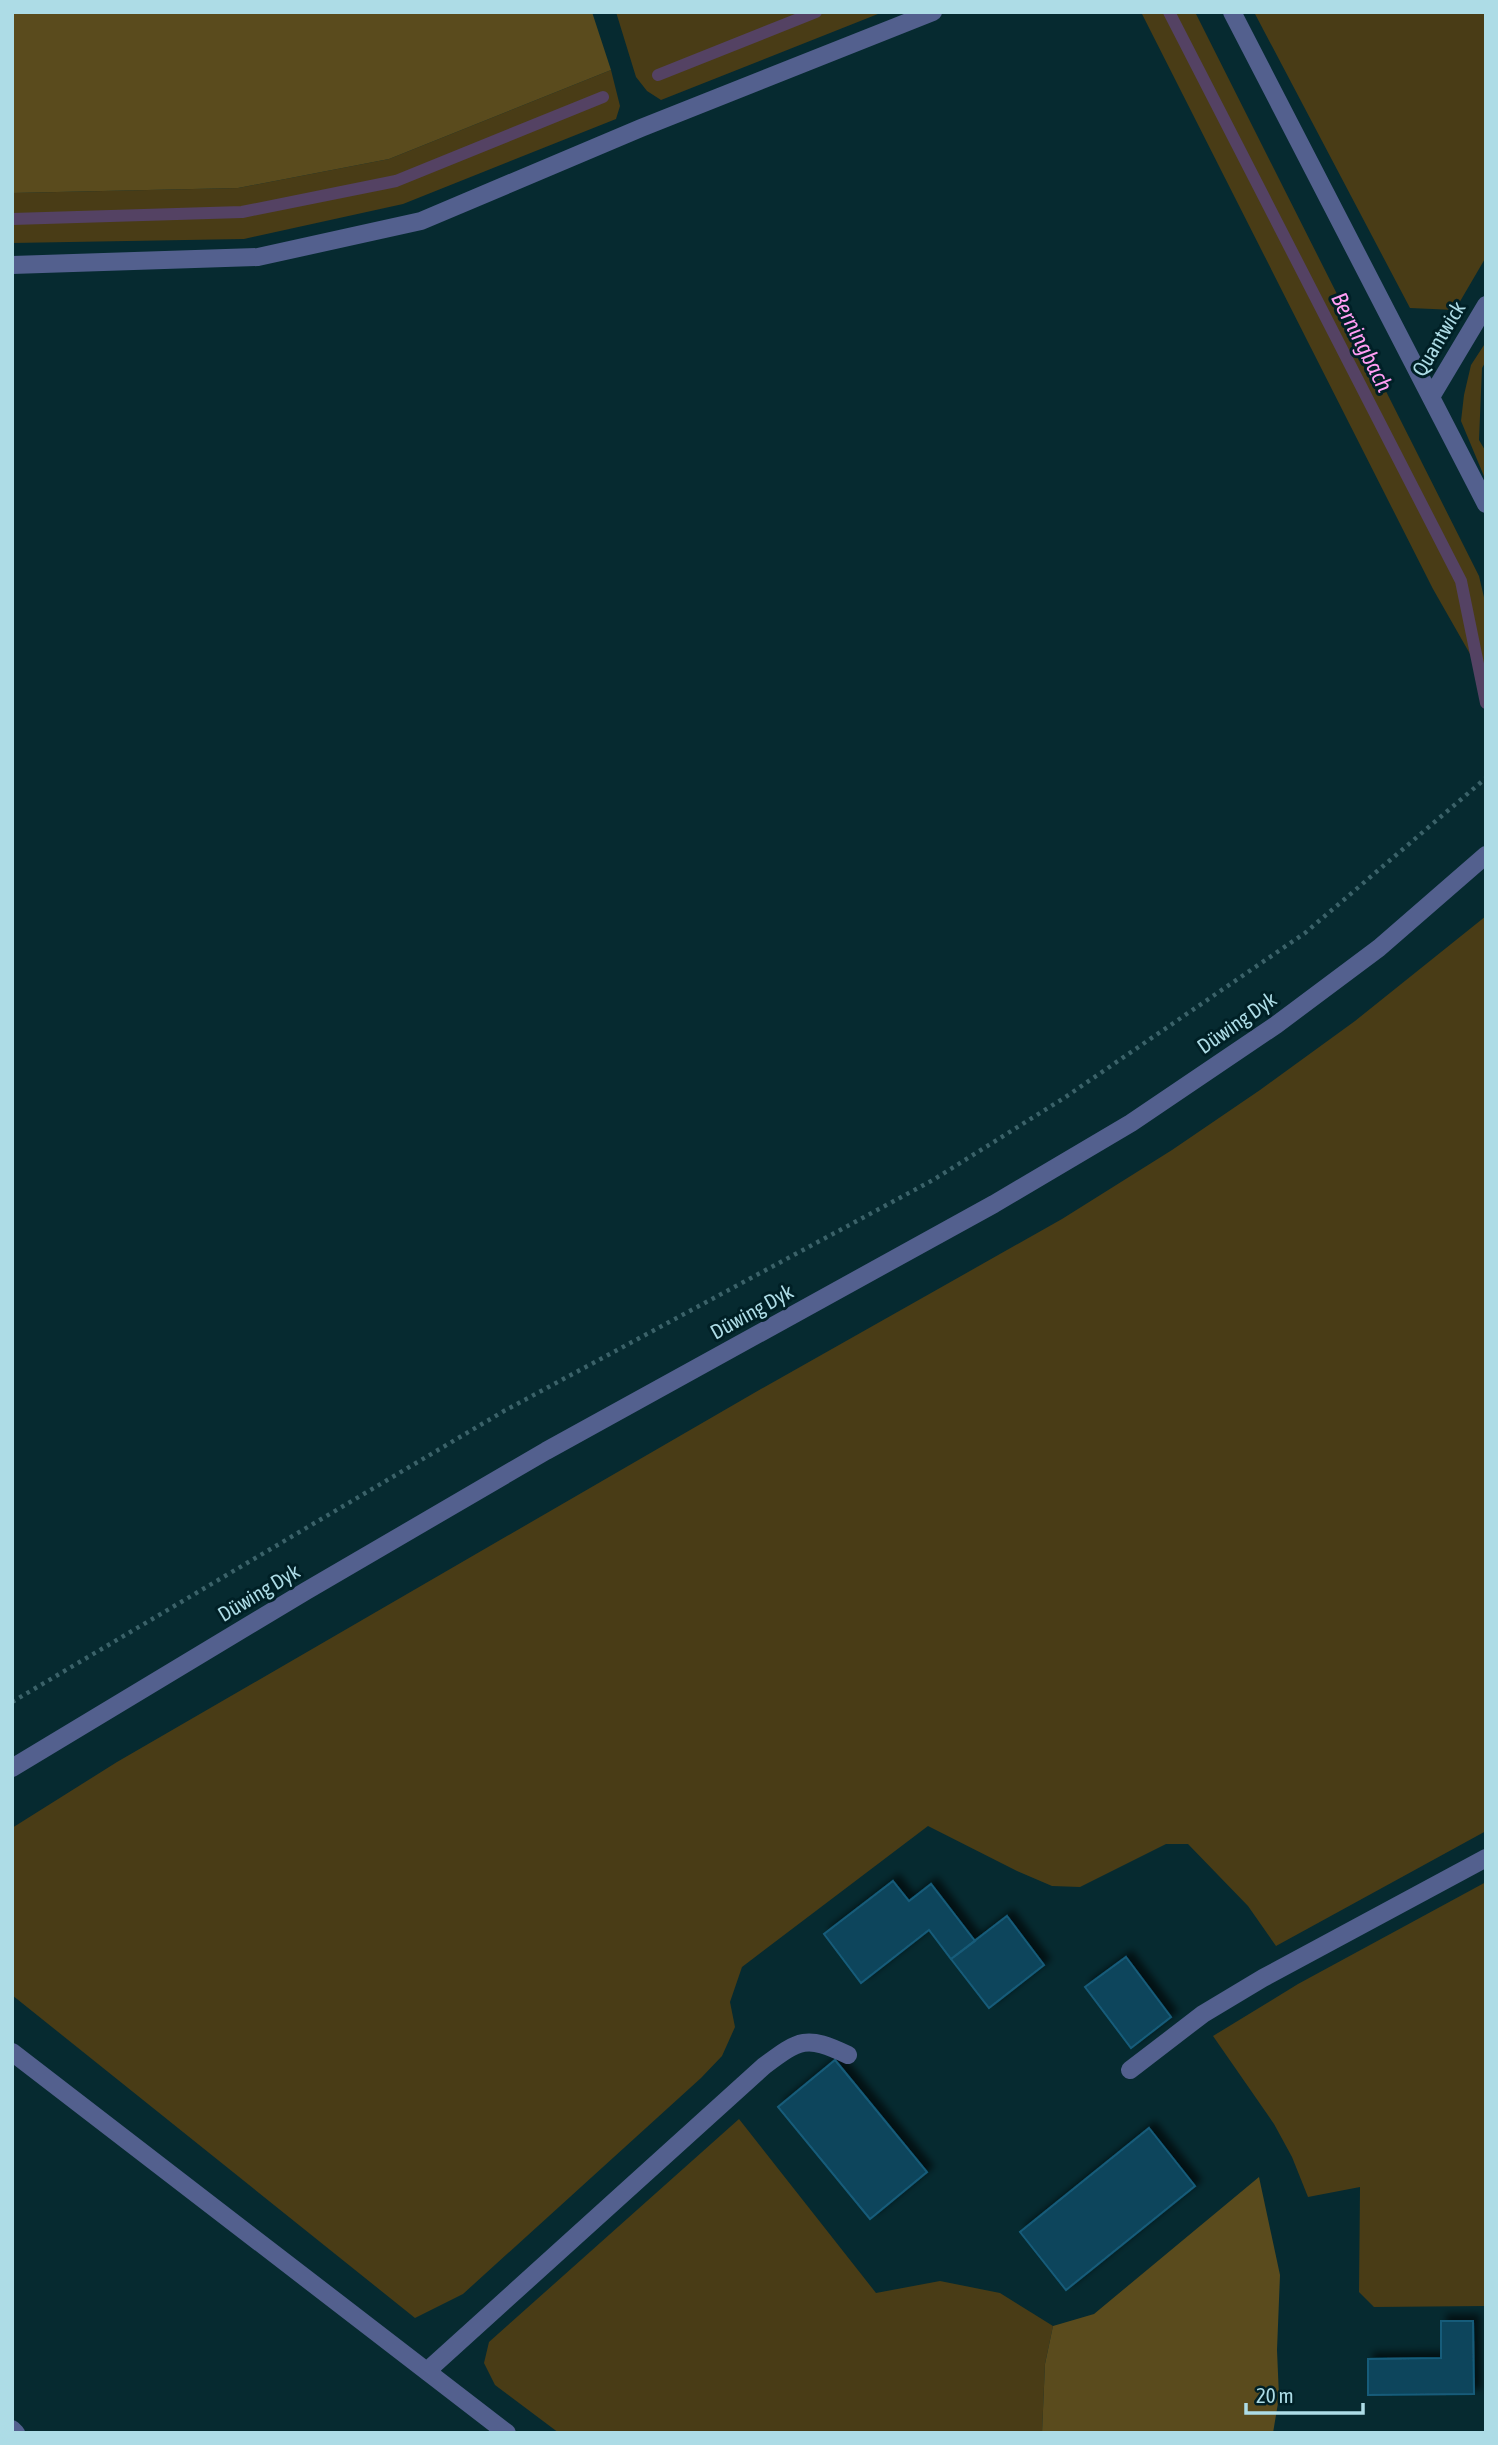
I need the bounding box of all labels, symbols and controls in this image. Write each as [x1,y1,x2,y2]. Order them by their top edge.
water label: Berningbach [1326,288,1398,396]
street label: Quantwick [1407,297,1470,380]
street label: Düwing Dyk [1192,986,1281,1058]
street label: Düwing Dyk [706,1279,797,1344]
street label: Düwing Dyk [213,1558,304,1626]
scale bar [1246,2372,1363,2416]
text: 20 m [1256,2383,1294,2407]

